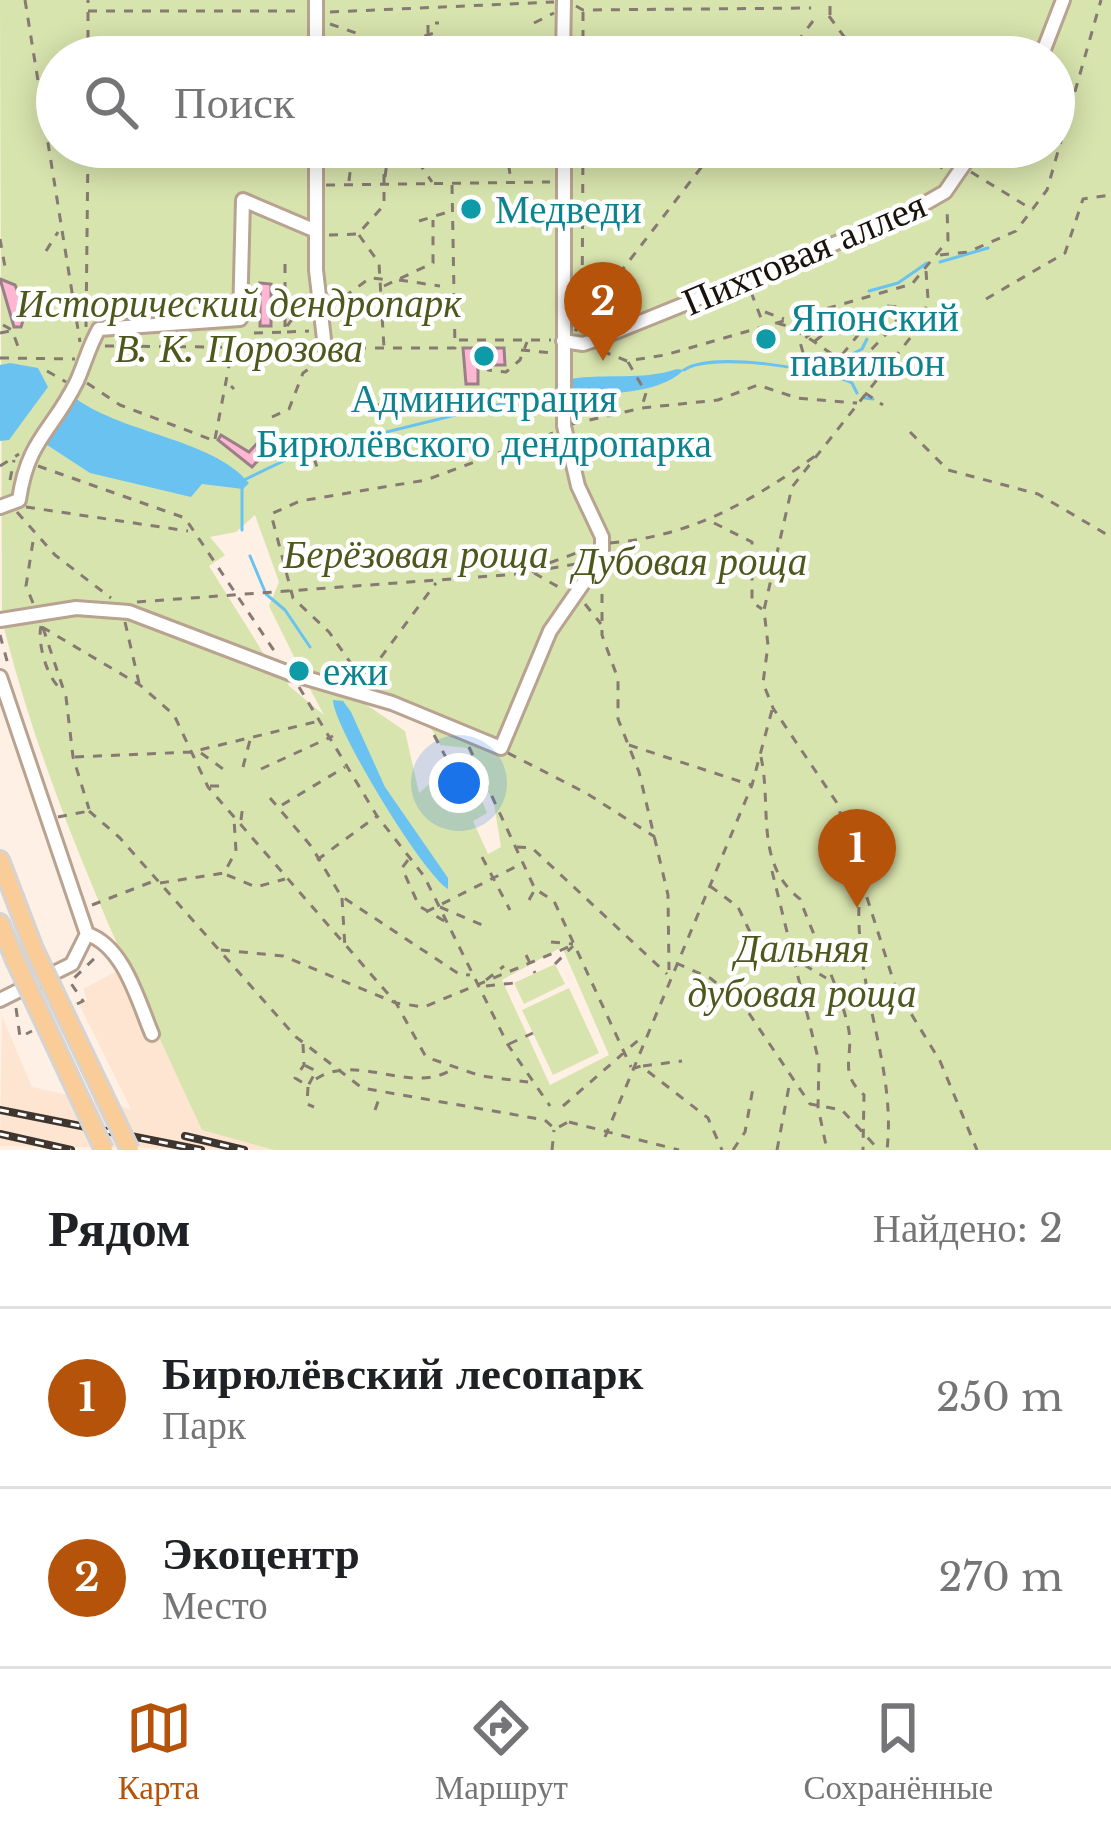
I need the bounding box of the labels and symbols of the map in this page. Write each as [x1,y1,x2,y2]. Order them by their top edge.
street label: Пихтовая аллея [675,180,933,326]
place label: Медведи [495,185,642,234]
marker: Медведи [458,196,484,222]
pin: 2 [564,262,642,361]
park label: Исторический дендропарк В. К. Порозова [15,279,462,373]
place label: Японcкий павильон [790,293,959,387]
marker: Японcкий павильон [753,326,779,352]
marker: Администрация Бирюлёвского дендропарка [471,343,497,369]
place label: Администрация Бирюлёвского дендропарка [256,374,712,468]
park label: Берёзовая роща [282,530,549,579]
park label: Дубовая роща [569,537,807,586]
place label: ежи [323,647,388,696]
marker: ежи [286,658,312,684]
your location [429,753,489,813]
pin: 1 [818,809,896,908]
park label: Дальняя дубовая роща [687,924,917,1018]

